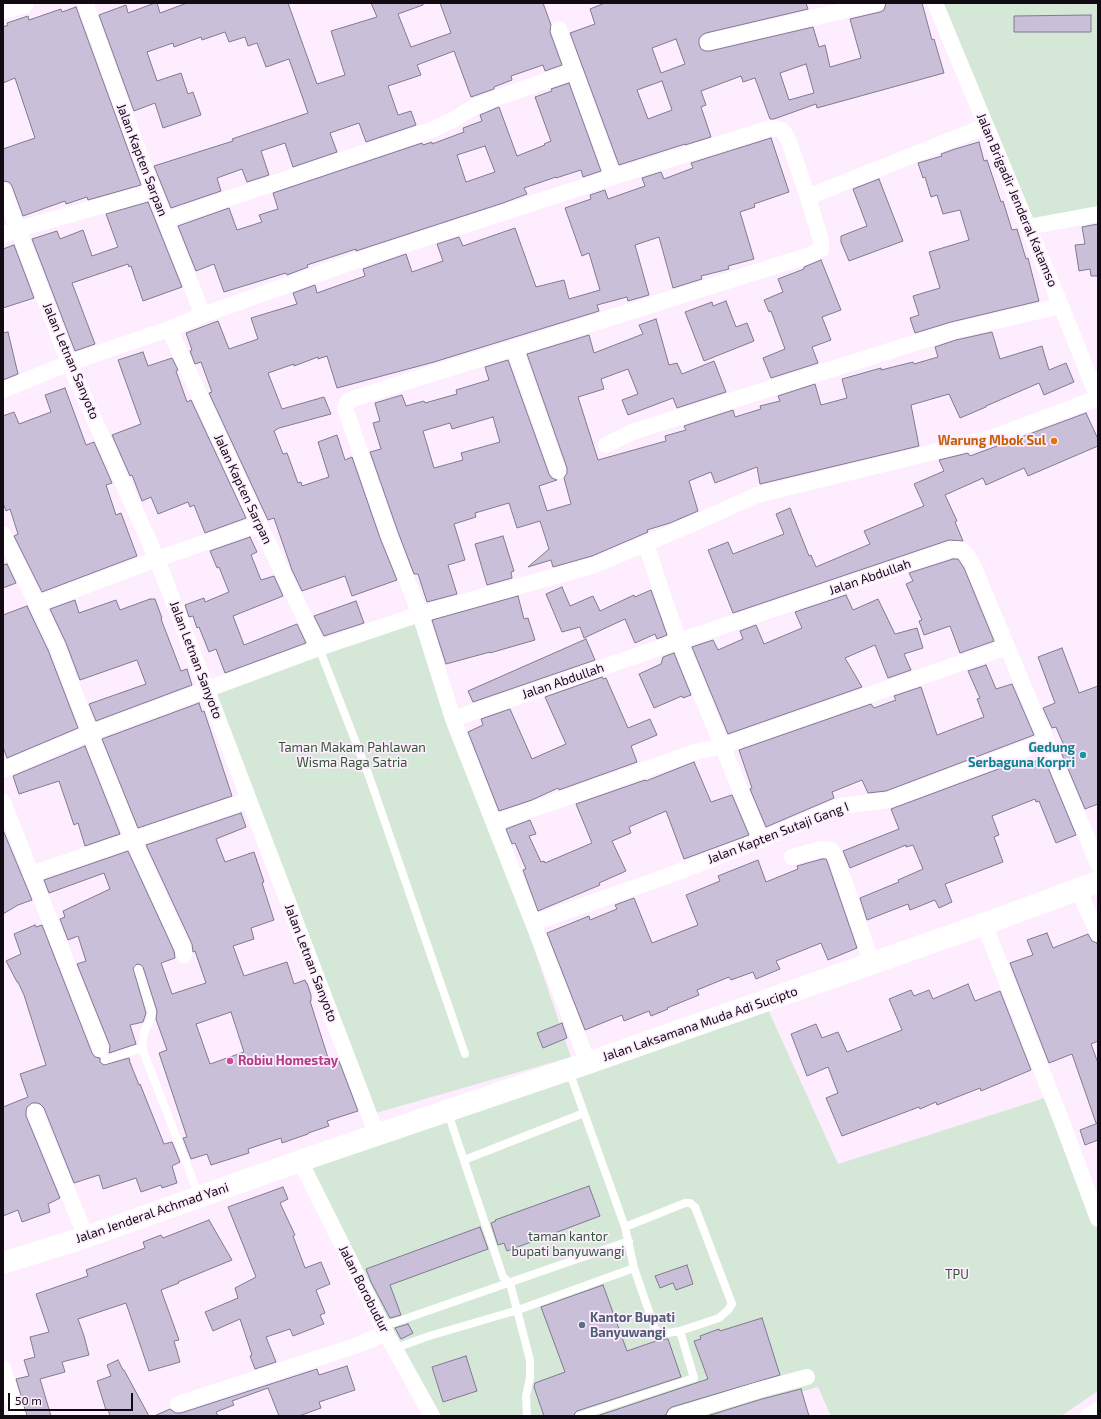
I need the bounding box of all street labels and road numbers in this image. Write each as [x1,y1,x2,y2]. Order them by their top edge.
street label: Jalan Kapten Sarpan [113,101,171,219]
street label: Jalan Brigadir Jenderal Katamso [973,111,1061,289]
street label: Jalan Letnan Sanyoto [39,300,103,422]
street label: Jalan Kapten Sarpan [211,432,275,546]
street label: Jalan Abdullah [827,556,913,598]
street label: Jalan Letnan Sanyoto [166,599,226,721]
street label: Jalan Abdullah [520,660,606,702]
street label: Jalan Kapten Sutaji Gang I [705,799,851,867]
street label: Jalan Letnan Sanyoto [281,902,341,1024]
street label: Jalan Laksamana Muda Adi Sucipto [600,983,800,1065]
street label: Jalan Jenderal Achmad Yani [73,1179,231,1247]
street label: Jalan Borobudur [335,1243,393,1335]

